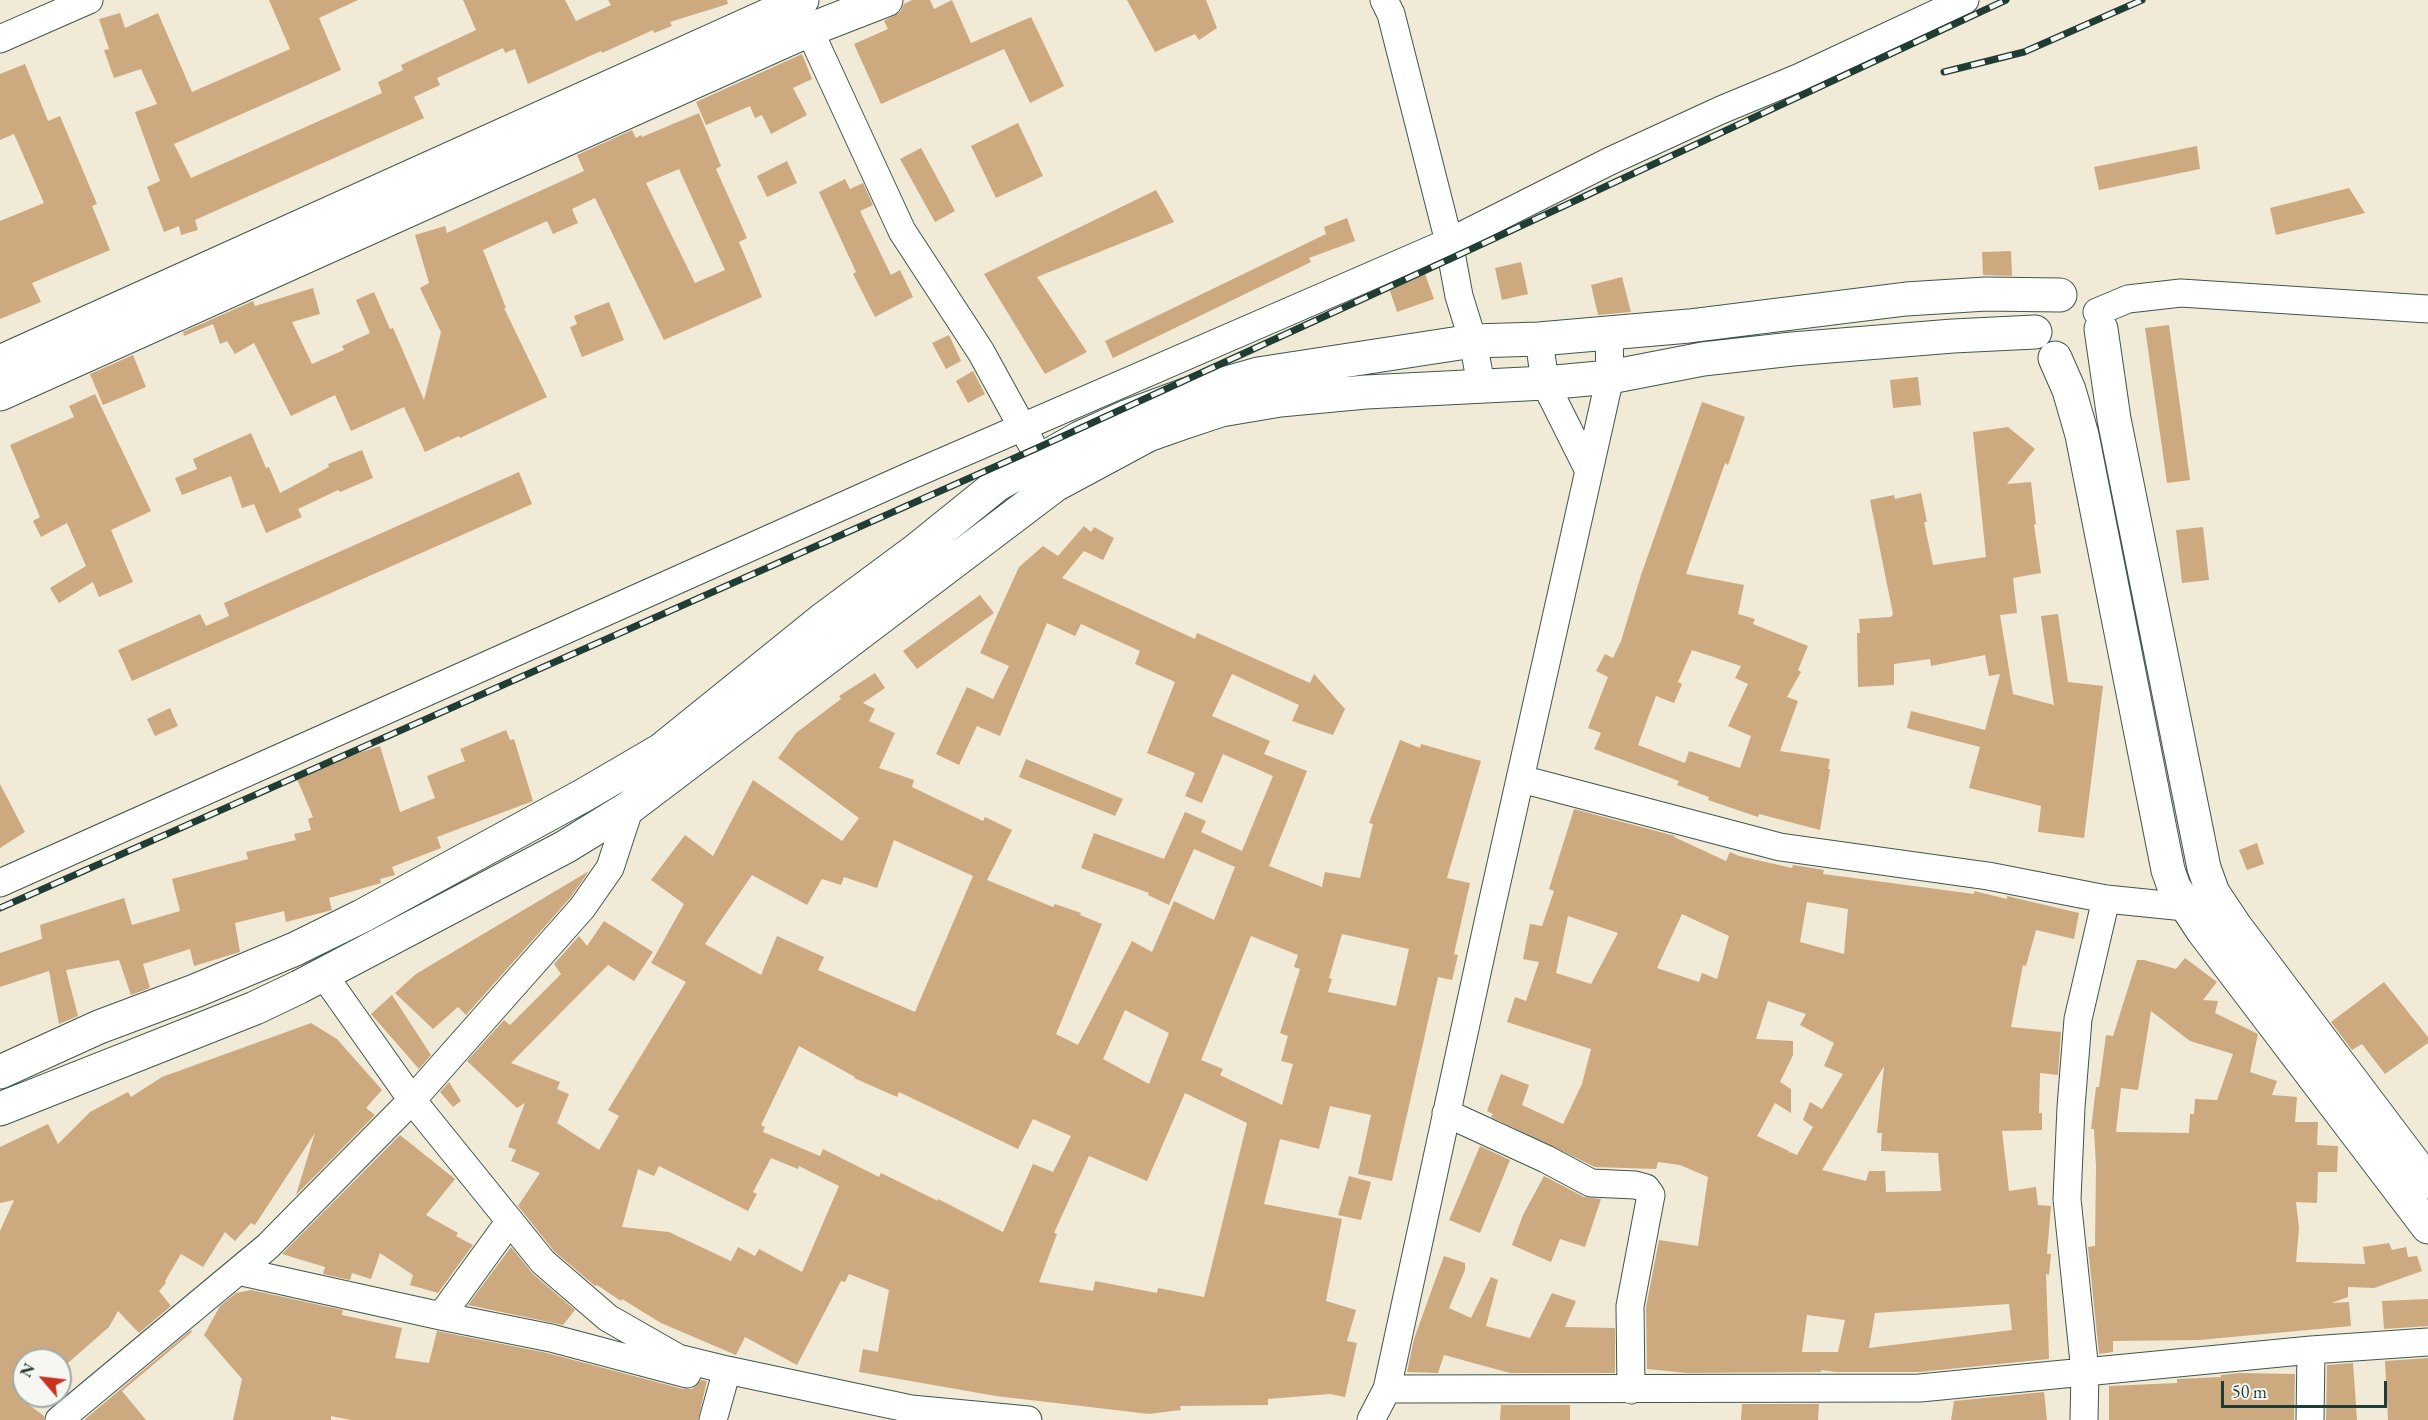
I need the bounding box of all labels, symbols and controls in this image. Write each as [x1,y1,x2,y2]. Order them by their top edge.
north arrow [12,1348,72,1408]
text: N [15,1360,40,1381]
scale bar [2224,1369,2390,1407]
text: 50 m [2232,1380,2267,1403]

